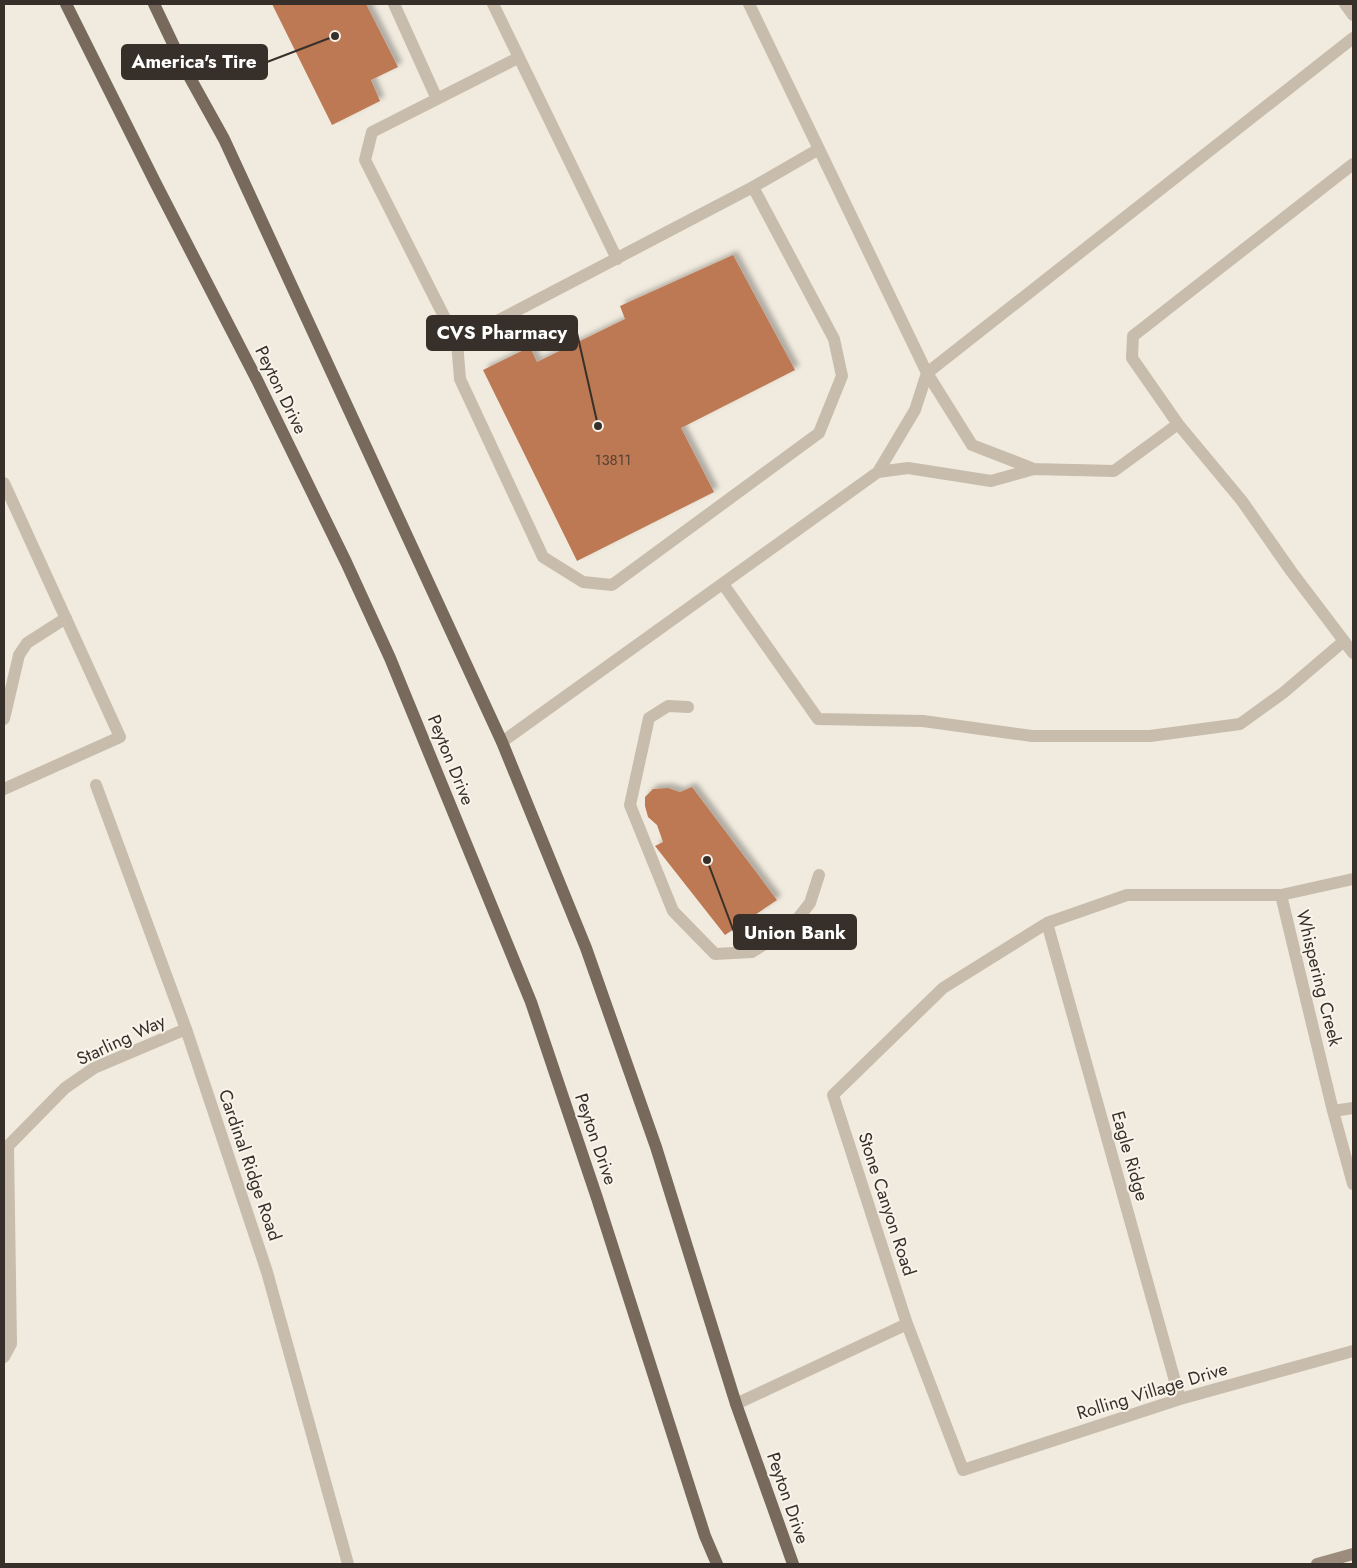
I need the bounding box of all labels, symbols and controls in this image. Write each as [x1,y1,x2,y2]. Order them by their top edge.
callout: America's Tire [122,45,267,79]
text: America's Tire [130,48,257,75]
callout: CVS Pharmacy [427,316,577,350]
text: CVS Pharmacy [437,319,568,346]
street label: Peyton Drive [248,341,314,439]
house number: 13811 [595,449,631,471]
street label: Peyton Drive [421,711,481,809]
street label: Whispering Creek [1290,907,1348,1049]
callout: Union Bank [734,915,856,949]
text: Union Bank [744,919,846,946]
street label: Starling Way [72,1008,170,1072]
street label: Cardinal Ridge Road [212,1086,288,1244]
street label: Peyton Drive [568,1090,624,1188]
street label: Eagle Ridge [1105,1108,1155,1204]
street label: Stone Canyon Road [852,1129,922,1279]
street label: Rolling Village Drive [1073,1356,1231,1426]
street label: Peyton Drive [760,1449,816,1547]

